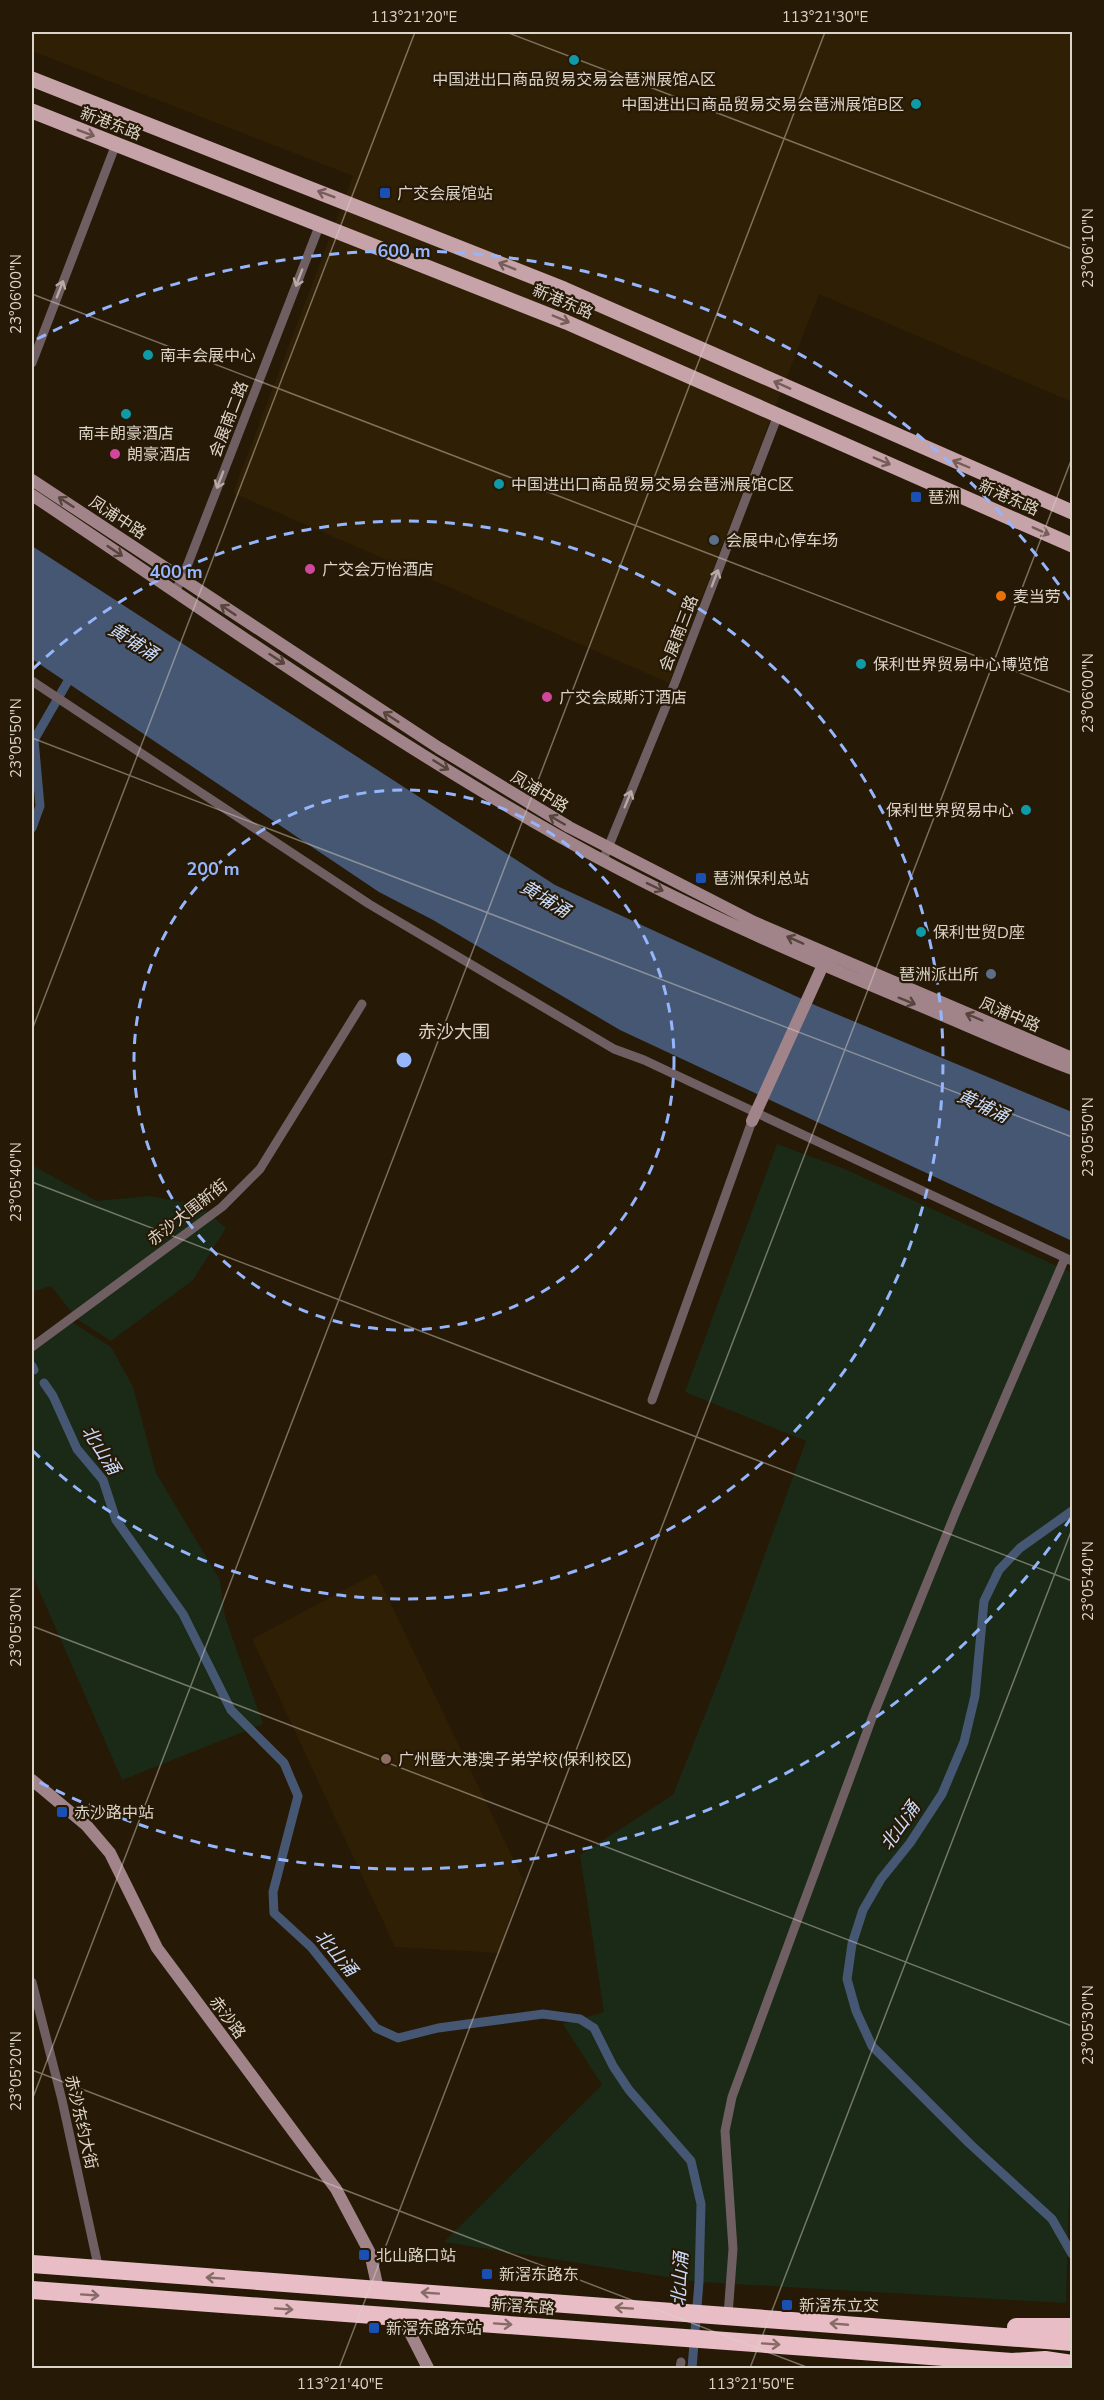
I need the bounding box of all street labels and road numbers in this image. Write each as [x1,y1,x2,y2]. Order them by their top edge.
street label: 新港东路 [77,102,144,146]
street label: 新港东路 [529,279,596,325]
street label: 会展南二路 [204,378,254,461]
street label: 新港东路 [975,475,1042,521]
street label: 凤浦中路 [85,491,150,544]
street label: 会展南三路 [654,592,704,675]
street label: 凤浦中路 [506,766,573,818]
street label: 凤浦中路 [976,992,1043,1038]
street label: 赤沙大围新街 [143,1175,232,1251]
street label: 赤沙路 [204,1992,250,2043]
street label: 赤沙东约大街 [60,2073,103,2171]
street label: 新滘东路 [490,2294,556,2320]

